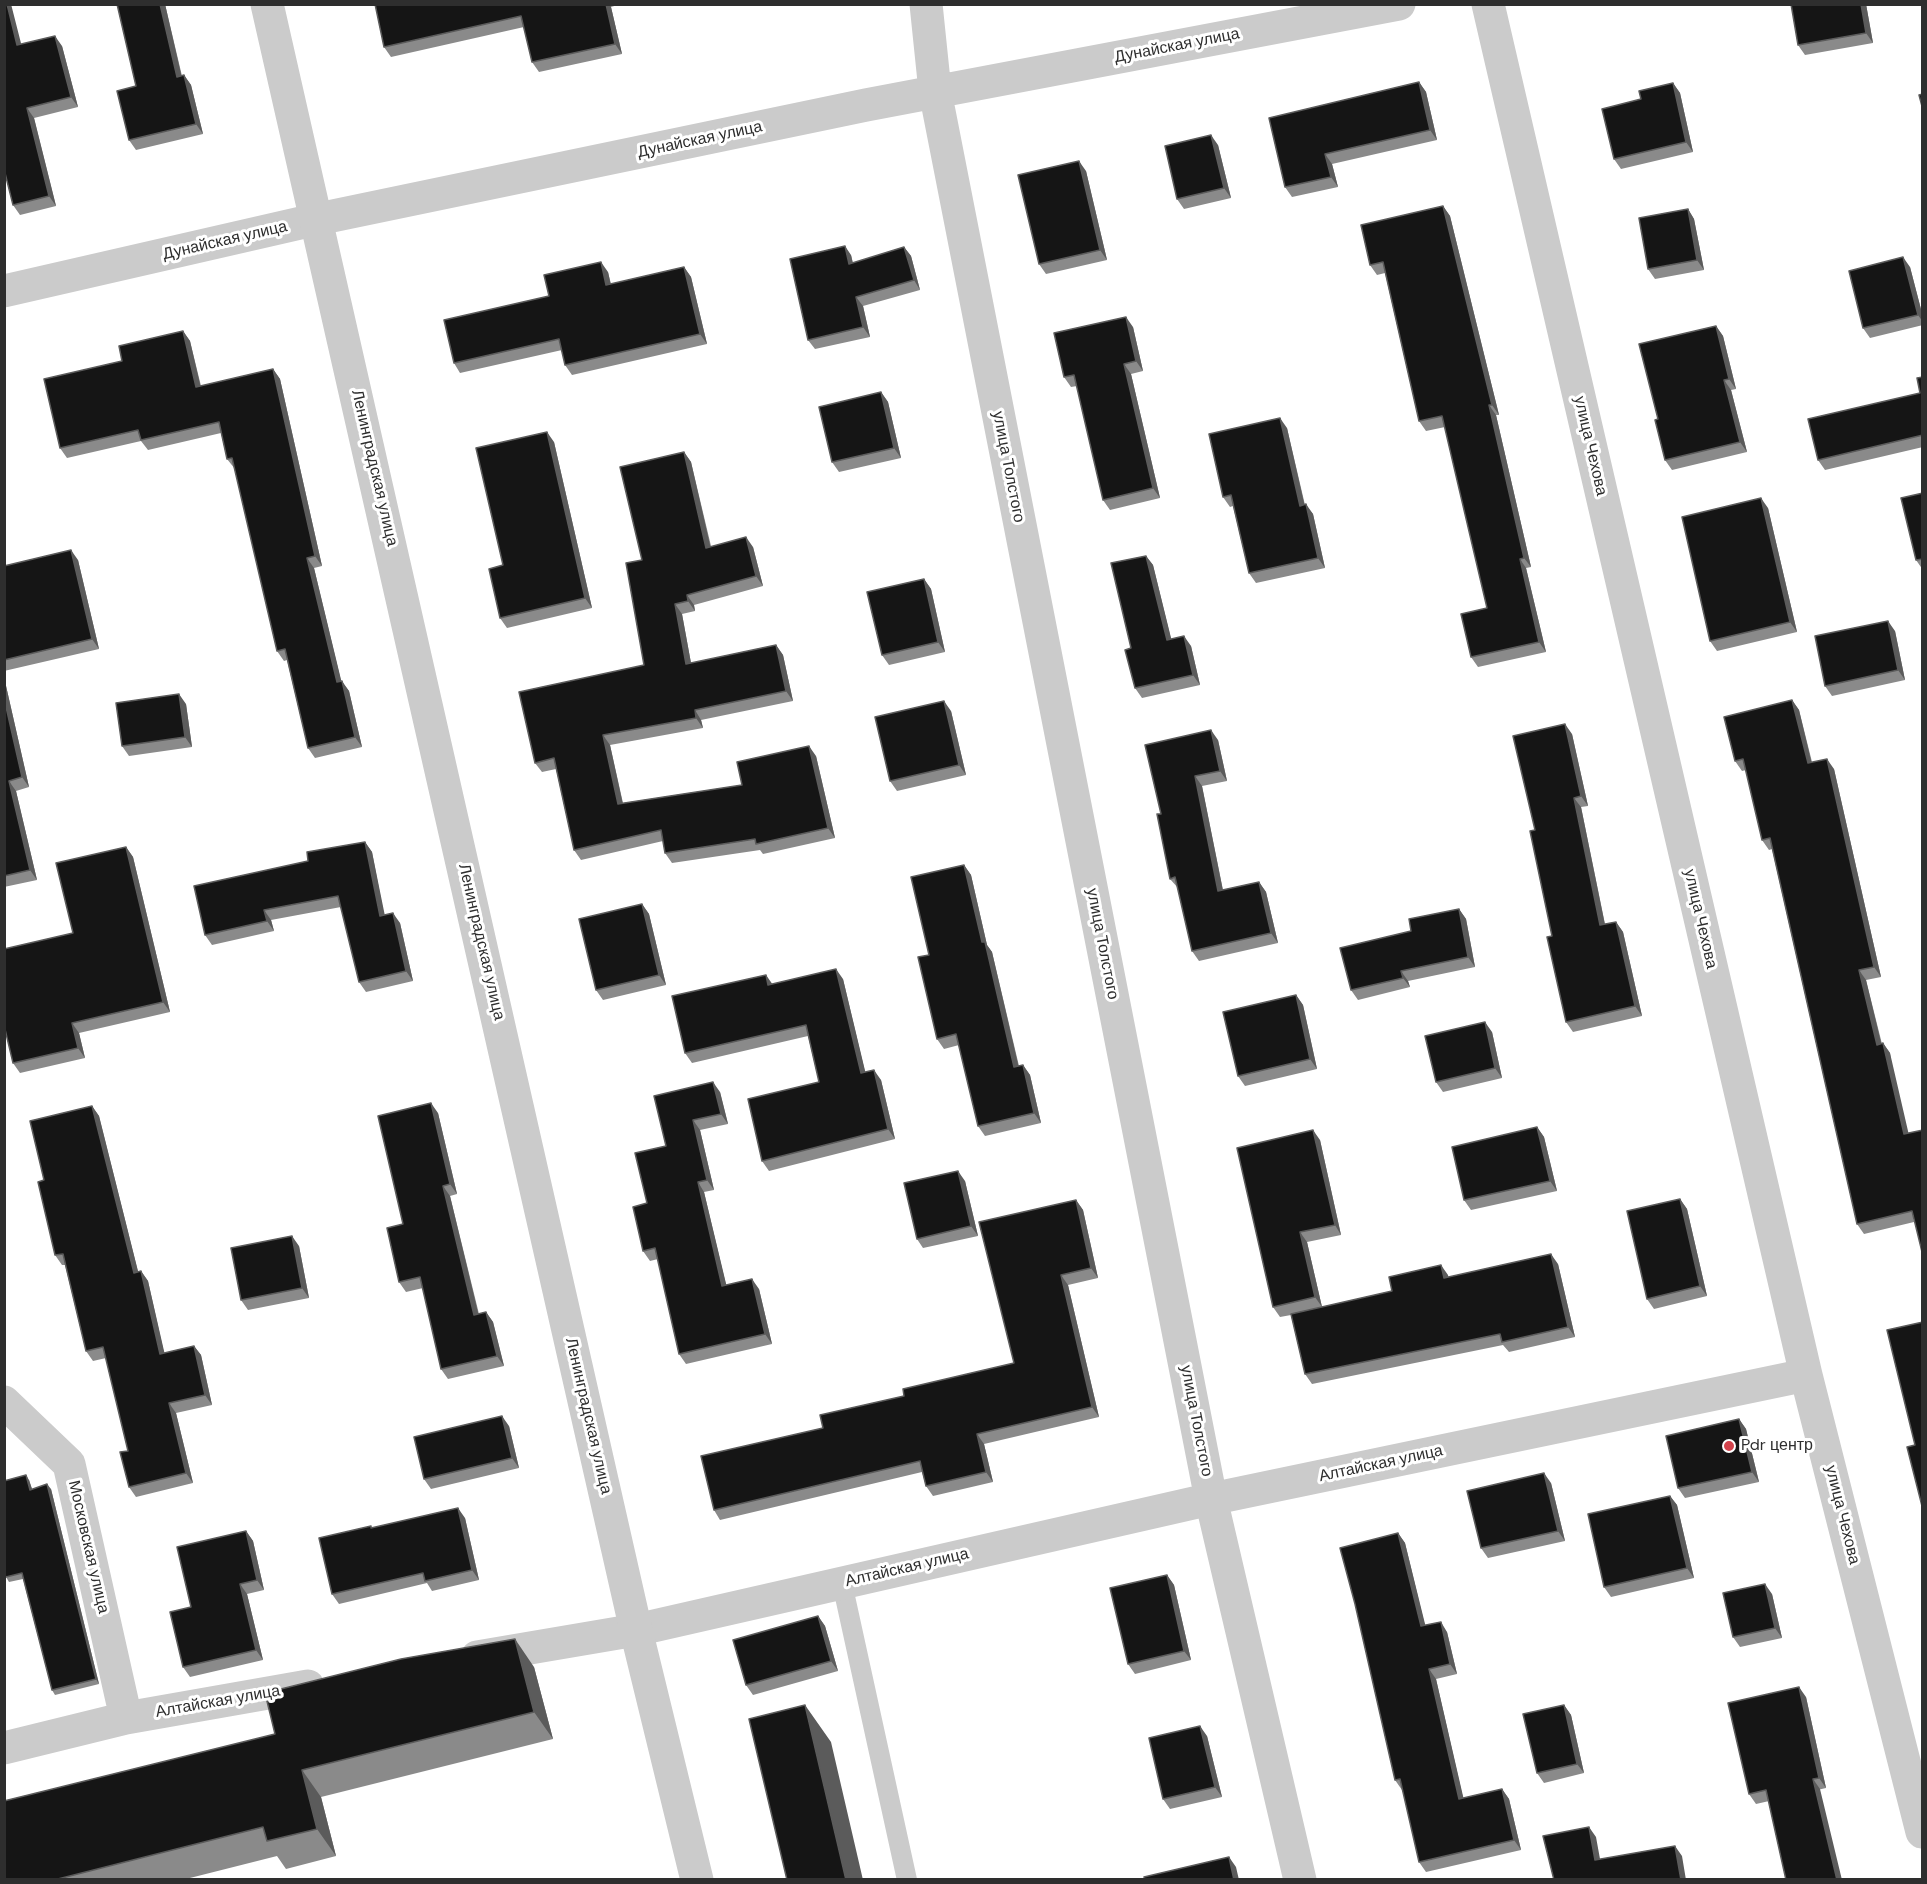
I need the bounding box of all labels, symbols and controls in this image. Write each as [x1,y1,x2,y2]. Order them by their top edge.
street label: Дунайская улица [1113,24,1241,68]
street label: Дунайская улица [636,117,764,163]
street label: Дунайская улица [161,217,289,265]
street label: Ленинградская улица [347,388,401,548]
street label: улица Чехова [1569,394,1611,498]
street label: улица Толстого [988,410,1028,524]
street label: Ленинградская улица [454,862,508,1022]
street label: улица Чехова [1679,867,1721,971]
street label: улица Толстого [1082,887,1122,1001]
street label: Ленинградская улица [561,1336,615,1496]
street label: улица Толстого [1176,1364,1216,1478]
place label: Pdr центр [1741,1436,1813,1456]
marker: Pdr центр [1722,1439,1736,1453]
street label: Алтайская улица [1317,1441,1445,1487]
street label: улица Чехова [1820,1463,1864,1567]
street label: Московская улица [63,1479,113,1615]
street label: Алтайская улица [843,1544,971,1592]
street label: Алтайская улица [154,1682,282,1722]

